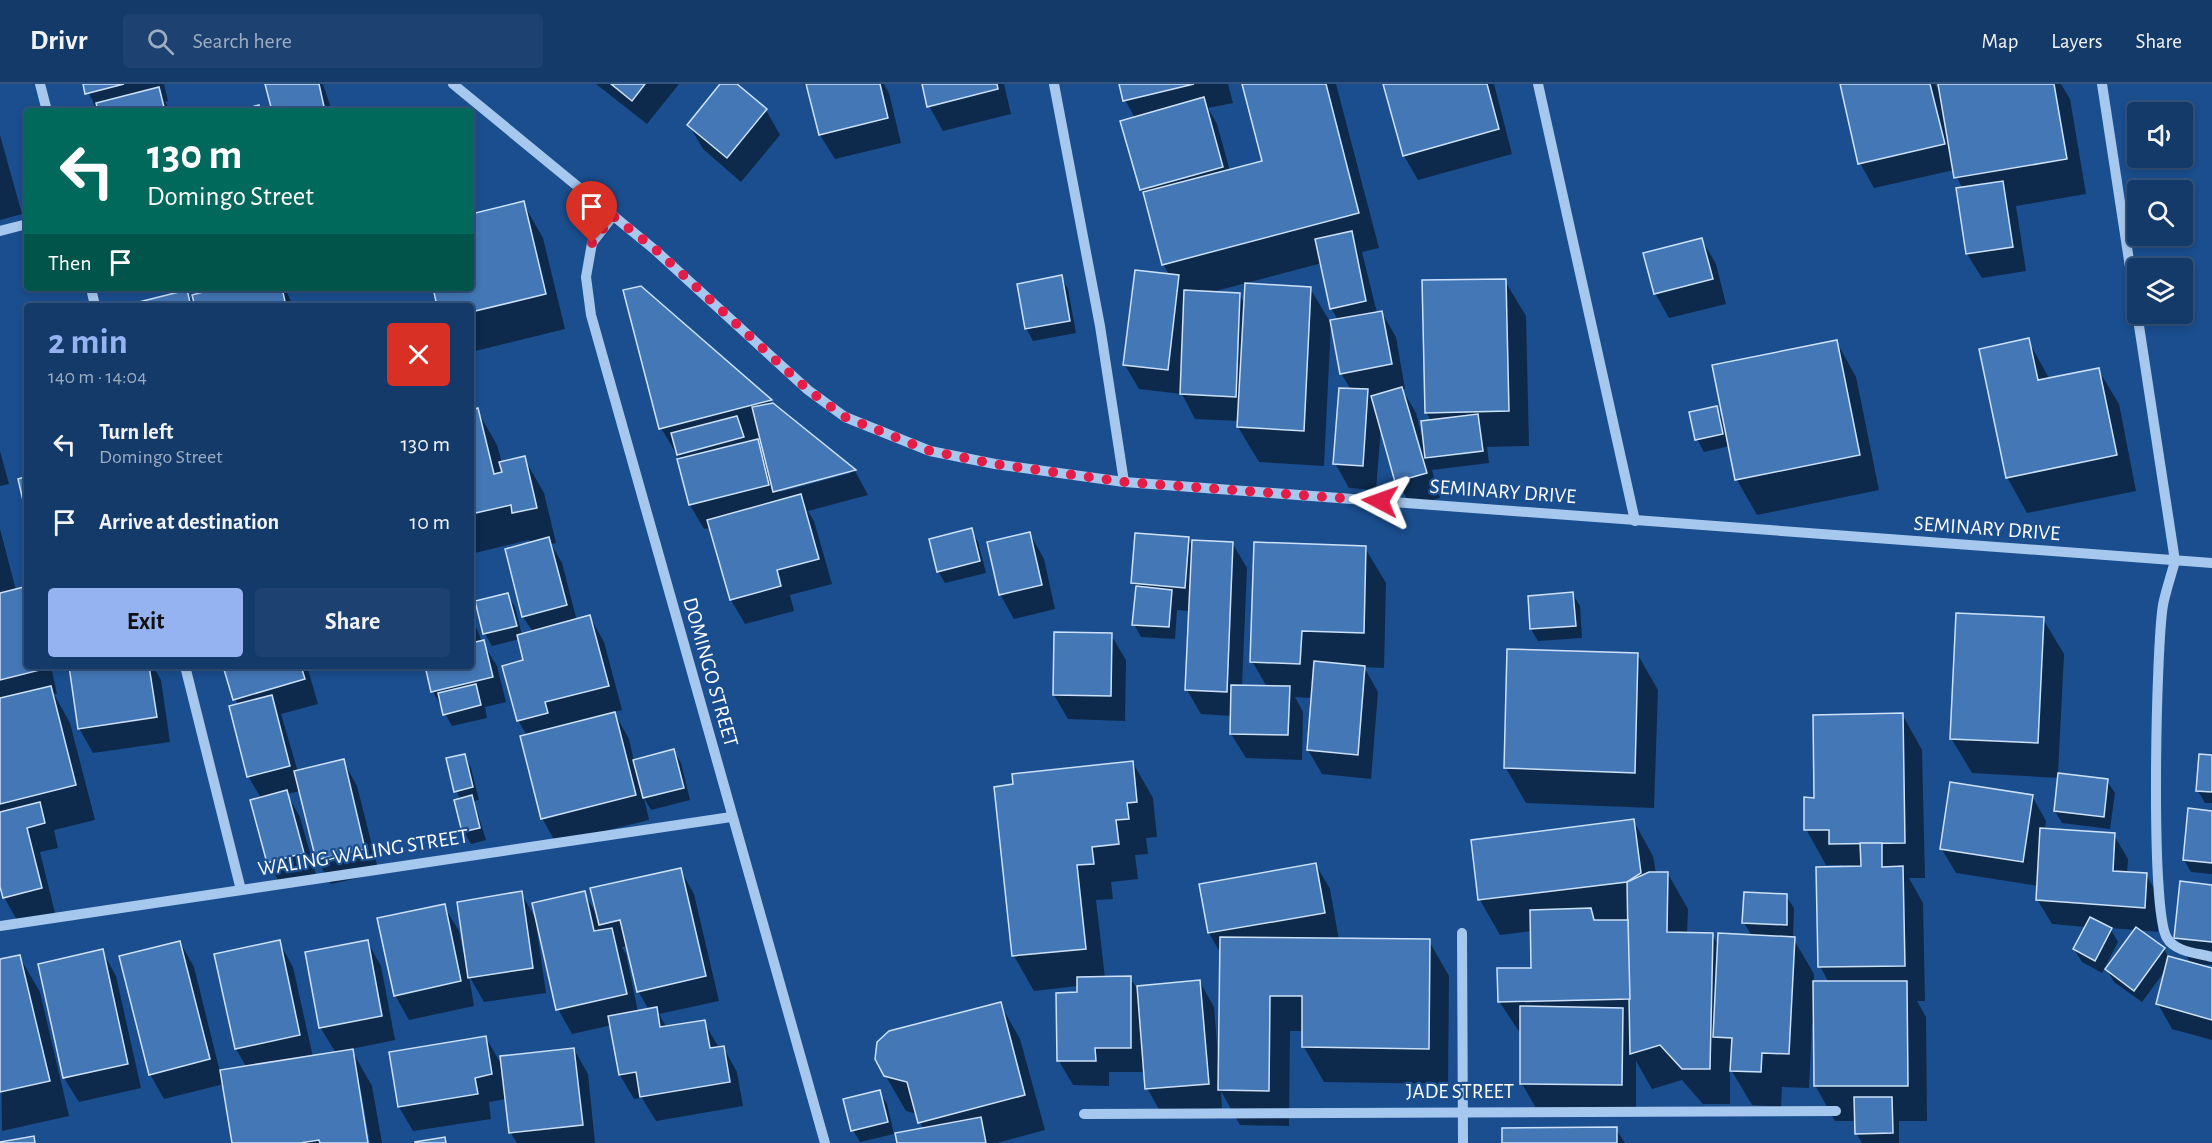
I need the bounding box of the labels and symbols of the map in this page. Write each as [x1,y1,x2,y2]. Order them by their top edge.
pin [566,181,617,243]
position arrow [1348,469,1412,533]
street label: SEMINARY DRIVE [1429,476,1577,507]
street label: SEMINARY DRIVE [1913,513,2061,544]
street label: DOMINGO STREET [679,595,742,749]
street label: WALING-WALING STREET [256,825,470,880]
street label: JADE STREET [1406,1081,1514,1102]

